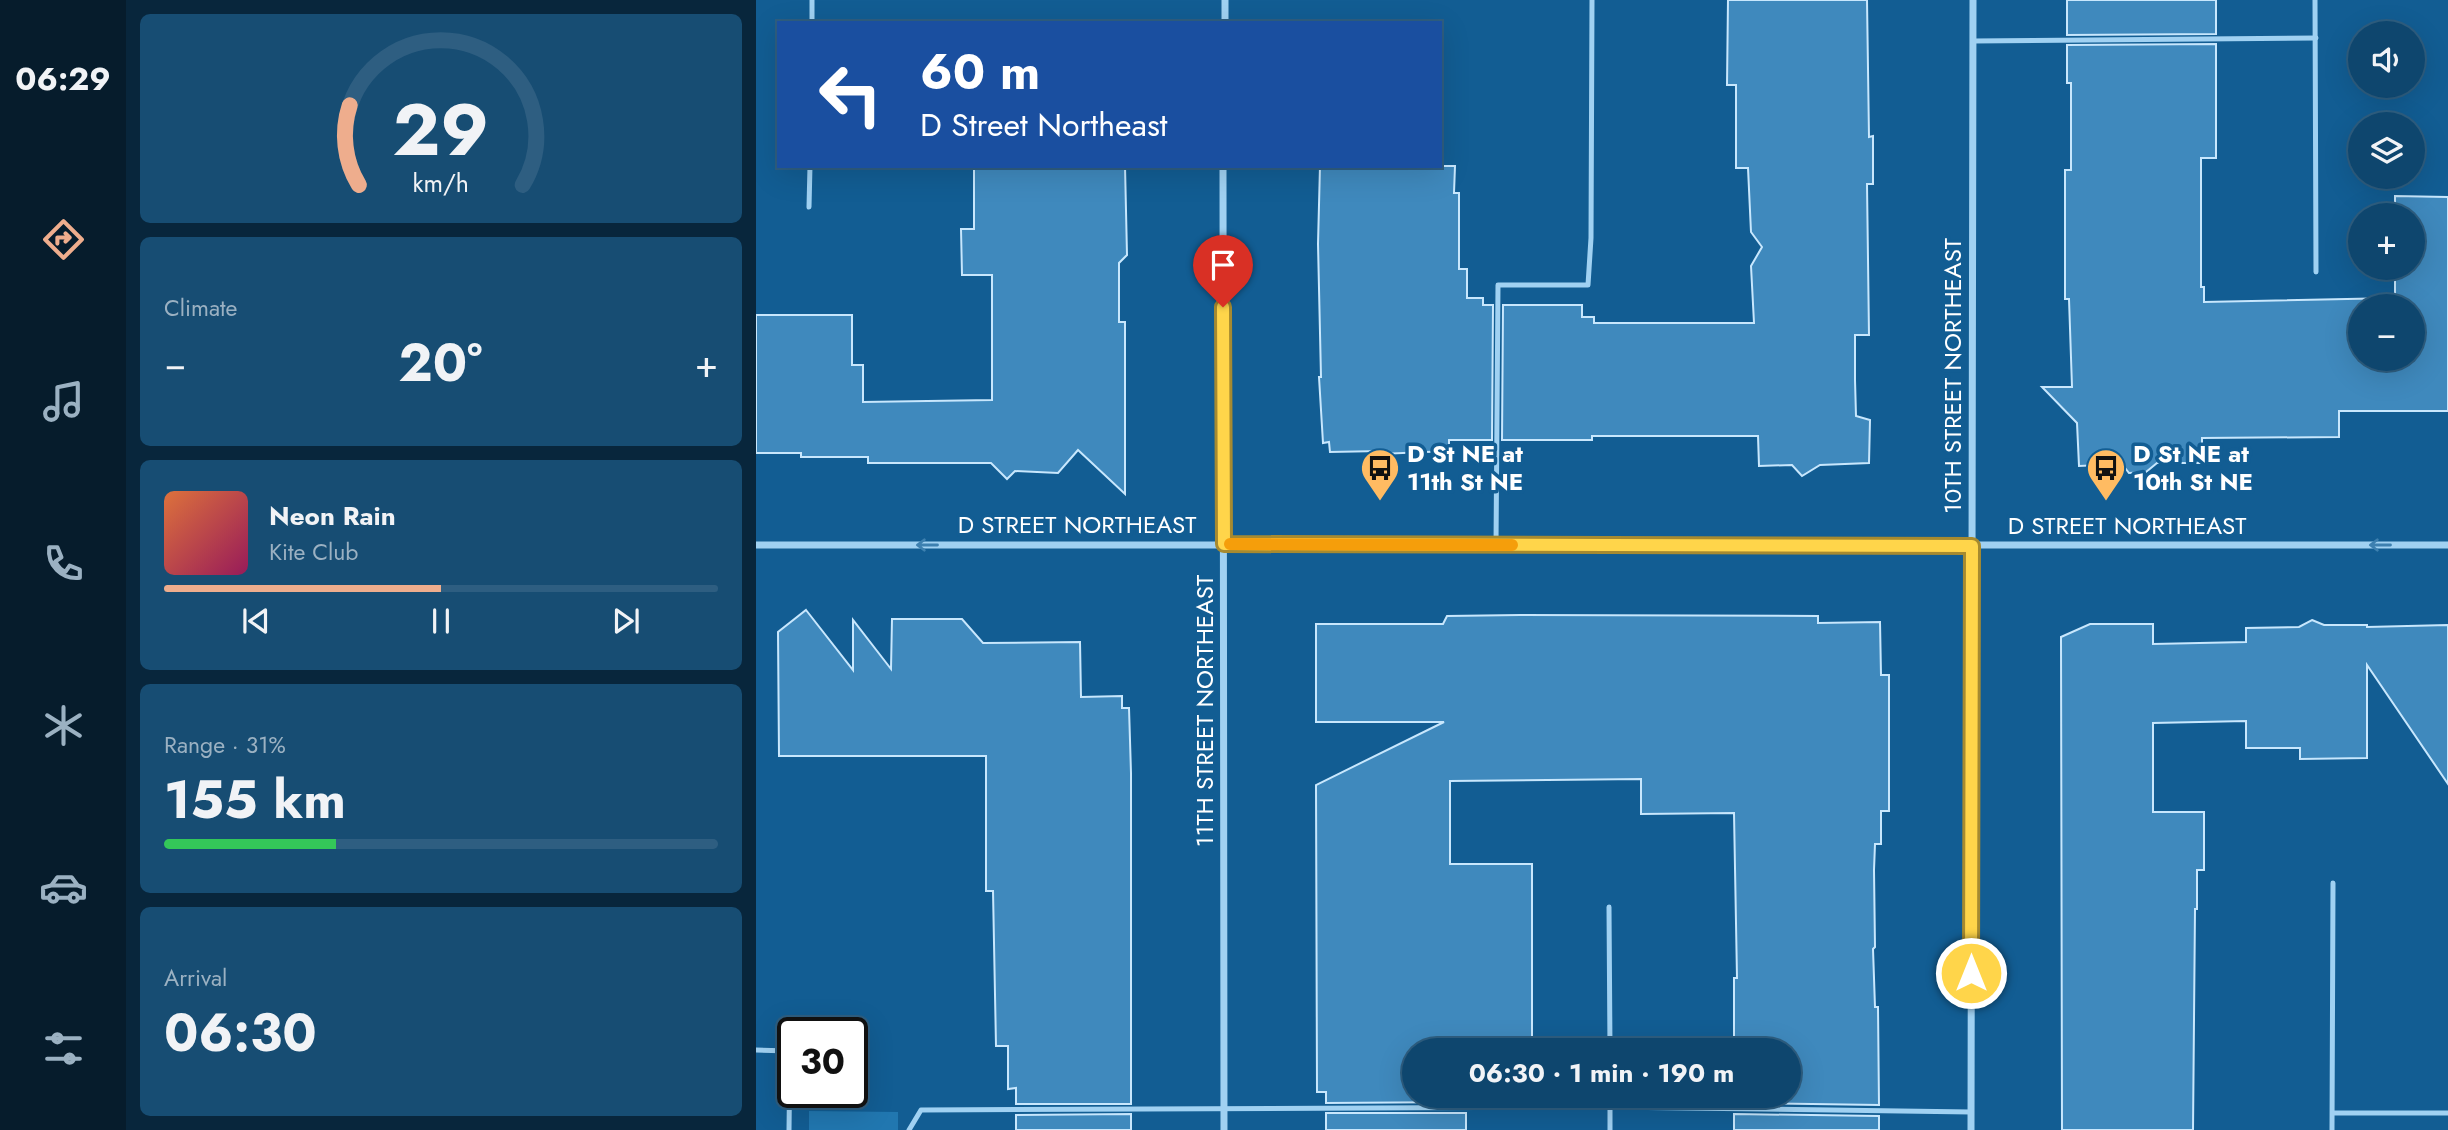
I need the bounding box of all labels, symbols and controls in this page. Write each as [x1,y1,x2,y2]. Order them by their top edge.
map controls [2348,21,2425,371]
button: sound [2348,21,2425,98]
text: 60 m [920,37,1040,107]
icon: left [805,49,896,140]
text: 06:29 [15,56,111,102]
text: 29 [393,77,489,182]
text: D Street Northeast [920,102,1168,148]
button: layers [2348,112,2425,189]
text: km/h [413,164,469,200]
button: + [2348,203,2425,280]
icon: directions [39,215,88,264]
pin [1193,235,1253,307]
street label: 10TH STREET NORTHEAST [1935,238,1970,514]
icon: arrive [1204,246,1242,284]
text: Climate [164,291,237,325]
button: − [2348,294,2425,371]
text: 20° [399,325,483,401]
text: − [164,336,186,391]
text: + [695,336,718,391]
icon: music [39,377,88,426]
place label: D St NE at 11th St NE [1407,436,1523,499]
place label: D St NE at 10th St NE [2133,436,2253,499]
bus stop icon: D St NE at 11th St NE [1359,447,1401,502]
bus stop icon: D St NE at 10th St NE [2085,447,2127,502]
text: Neon Rain [269,497,396,535]
street label: D STREET NORTHEAST [958,507,1196,542]
street label: D STREET NORTHEAST [2008,508,2246,543]
text: Kite Club [269,535,358,569]
one-way arrow [916,538,939,552]
one-way arrow [2369,538,2392,552]
icon: phone [39,539,88,588]
street label: 11TH STREET NORTHEAST [1187,575,1222,847]
icon: previous [237,602,275,640]
icon: pause [422,602,460,640]
icon: next [607,602,645,640]
icon: climate [39,701,88,750]
text: Range · 31% [164,728,286,762]
text: 155 km [164,762,346,838]
icon: car [39,863,88,912]
position arrow [1934,936,2008,1010]
text: Arrival [164,961,227,995]
text: 06:30 [164,995,317,1071]
speed limit sign: 30 [777,1017,868,1108]
icon: filters [39,1024,88,1073]
text: 06:30 · 1 min · 190 m [1469,1054,1734,1092]

